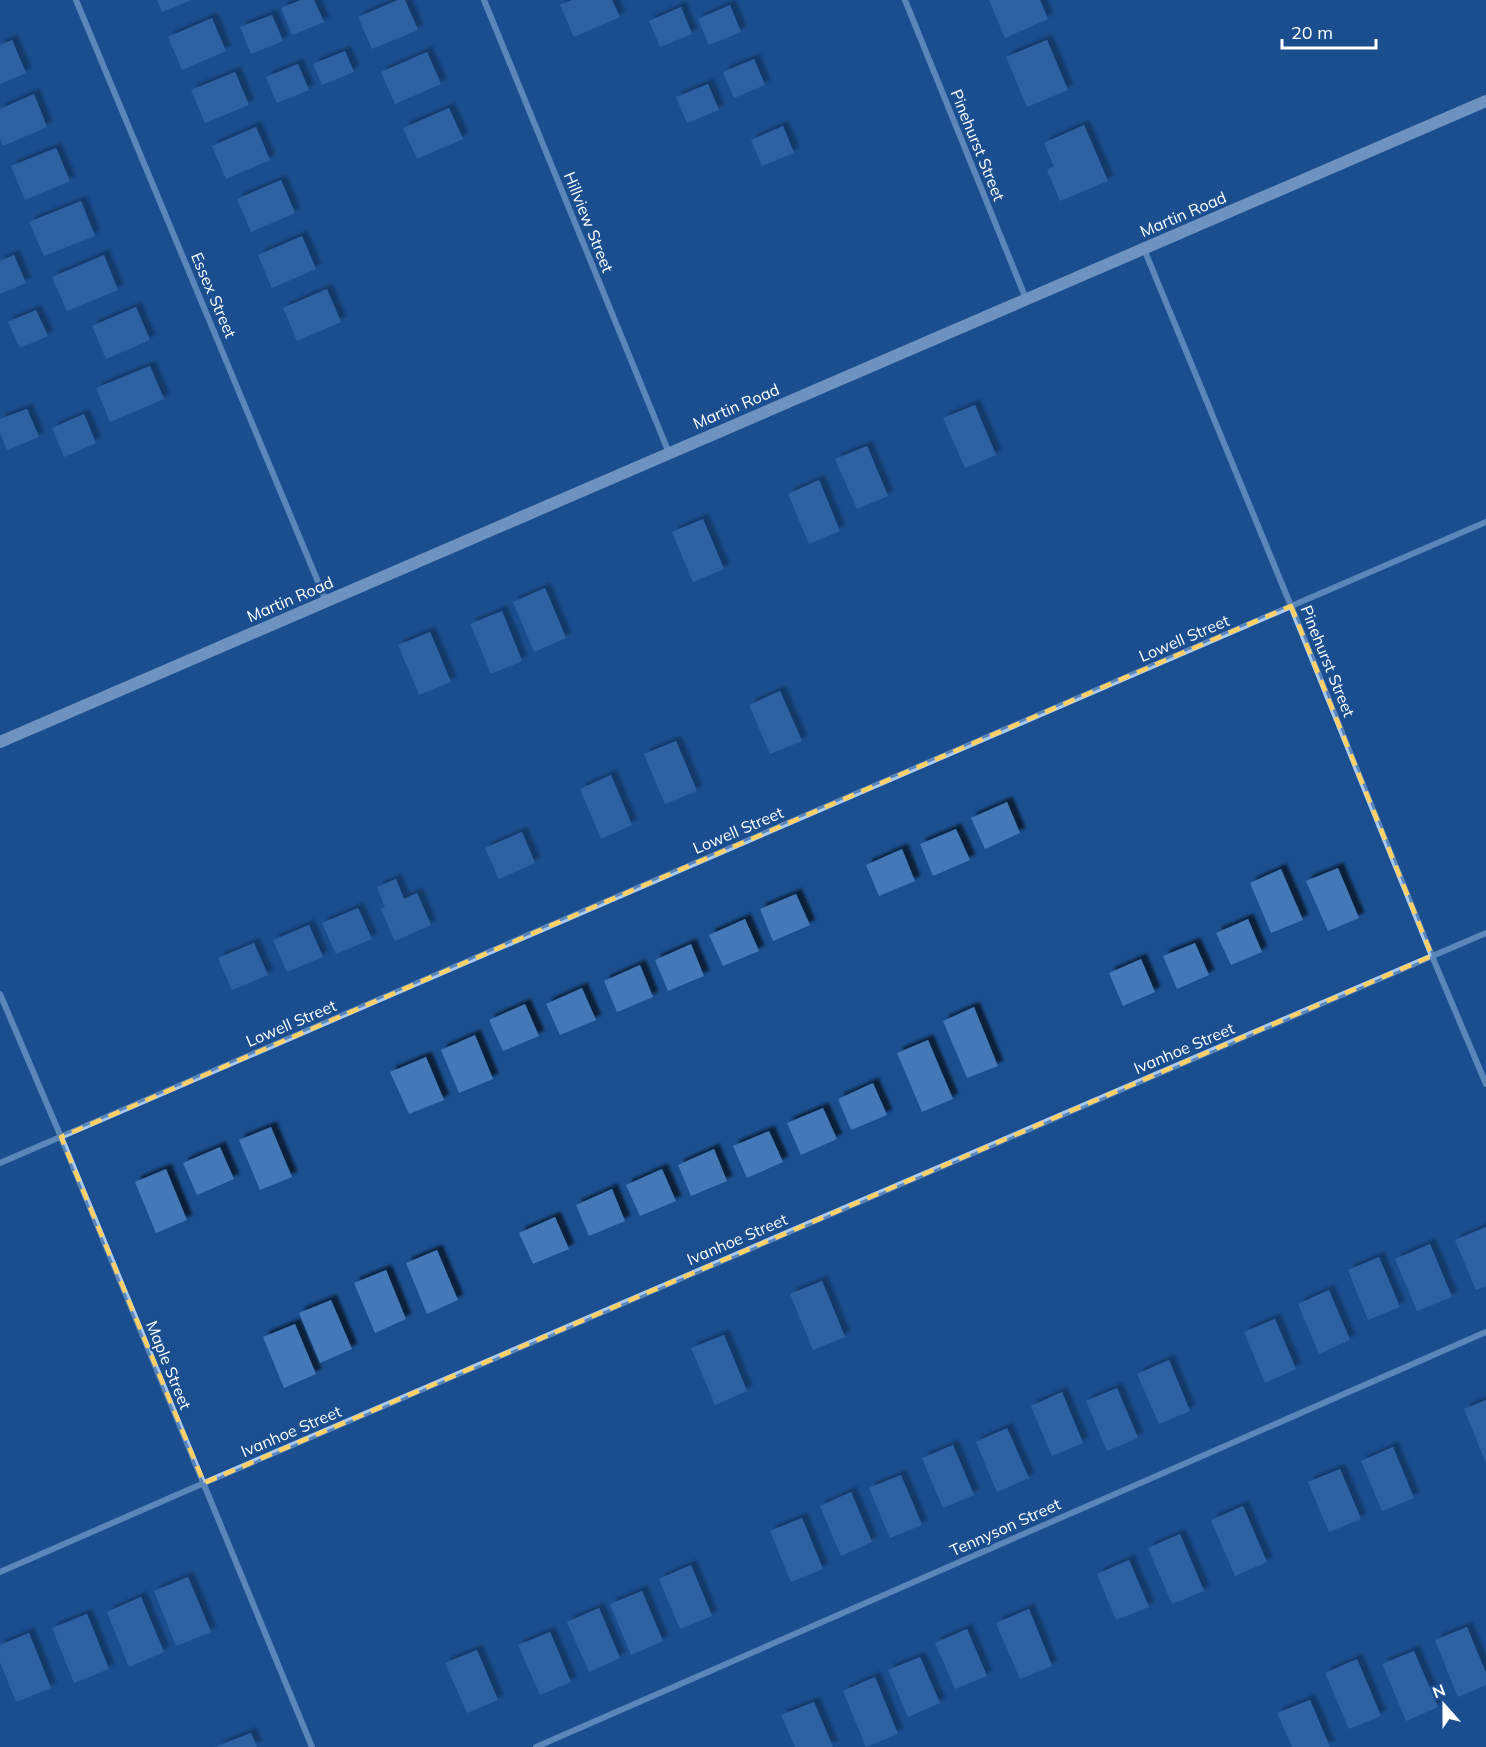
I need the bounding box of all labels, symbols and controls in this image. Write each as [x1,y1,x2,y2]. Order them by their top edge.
scale bar [1282,12,1376,50]
text: 20 m [1291,21,1333,44]
street label: Pinehurst Street [947,86,1010,204]
street label: Hillview Street [560,169,618,276]
street label: Martin Road [1137,187,1229,241]
street label: Essex Street [187,249,241,341]
street label: Martin Road [690,379,782,433]
street label: Martin Road [244,572,336,626]
street label: Pinehurst Street [1297,602,1360,720]
street label: Lowell Street [1136,610,1233,666]
street label: Lowell Street [690,802,787,858]
street label: Lowell Street [243,995,340,1051]
street label: Ivanhoe Street [1131,1018,1238,1078]
street label: Ivanhoe Street [684,1209,791,1269]
street label: Maple Street [142,1318,196,1413]
street label: Ivanhoe Street [238,1401,345,1461]
street label: Tennyson Street [947,1493,1064,1560]
north arrow [1414,1675,1474,1735]
text: N [1429,1679,1448,1702]

